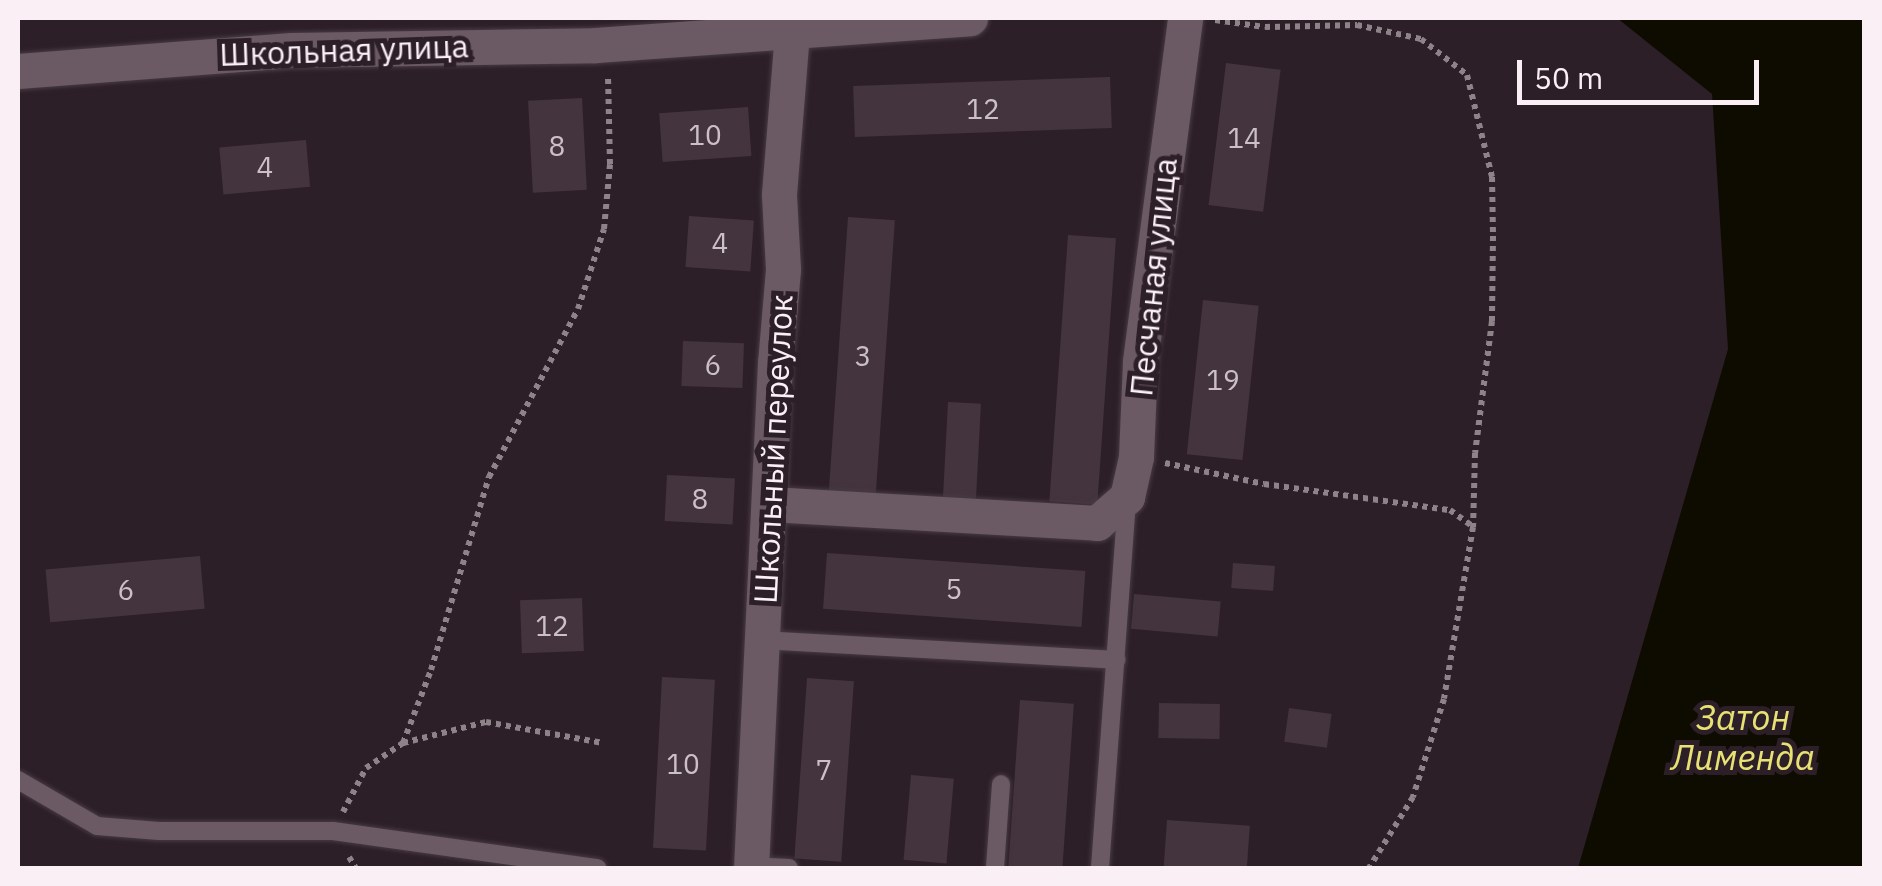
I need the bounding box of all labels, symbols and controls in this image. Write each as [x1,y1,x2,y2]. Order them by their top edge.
street label: Школьная улица [219,26,469,74]
scale bar [1522,40,1764,102]
text: 50 m [1534,58,1603,97]
house number: 12 [966,92,1000,126]
house number: 10 [688,118,722,152]
house number: 14 [1227,121,1261,155]
house number: 8 [549,129,565,163]
house number: 4 [257,150,273,184]
street label: Песчаная улица [1121,156,1185,398]
house number: 4 [712,226,728,260]
street label: Школьный переулок [746,293,800,605]
house number: 3 [855,339,871,373]
house number: 6 [705,348,721,382]
house number: 19 [1206,363,1240,397]
house number: 8 [692,482,708,516]
house number: 5 [946,572,962,606]
house number: 6 [118,573,134,607]
house number: 12 [535,609,569,643]
water label: Затон Лименда [1671,696,1815,778]
house number: 10 [666,747,700,781]
house number: 7 [816,753,832,787]

